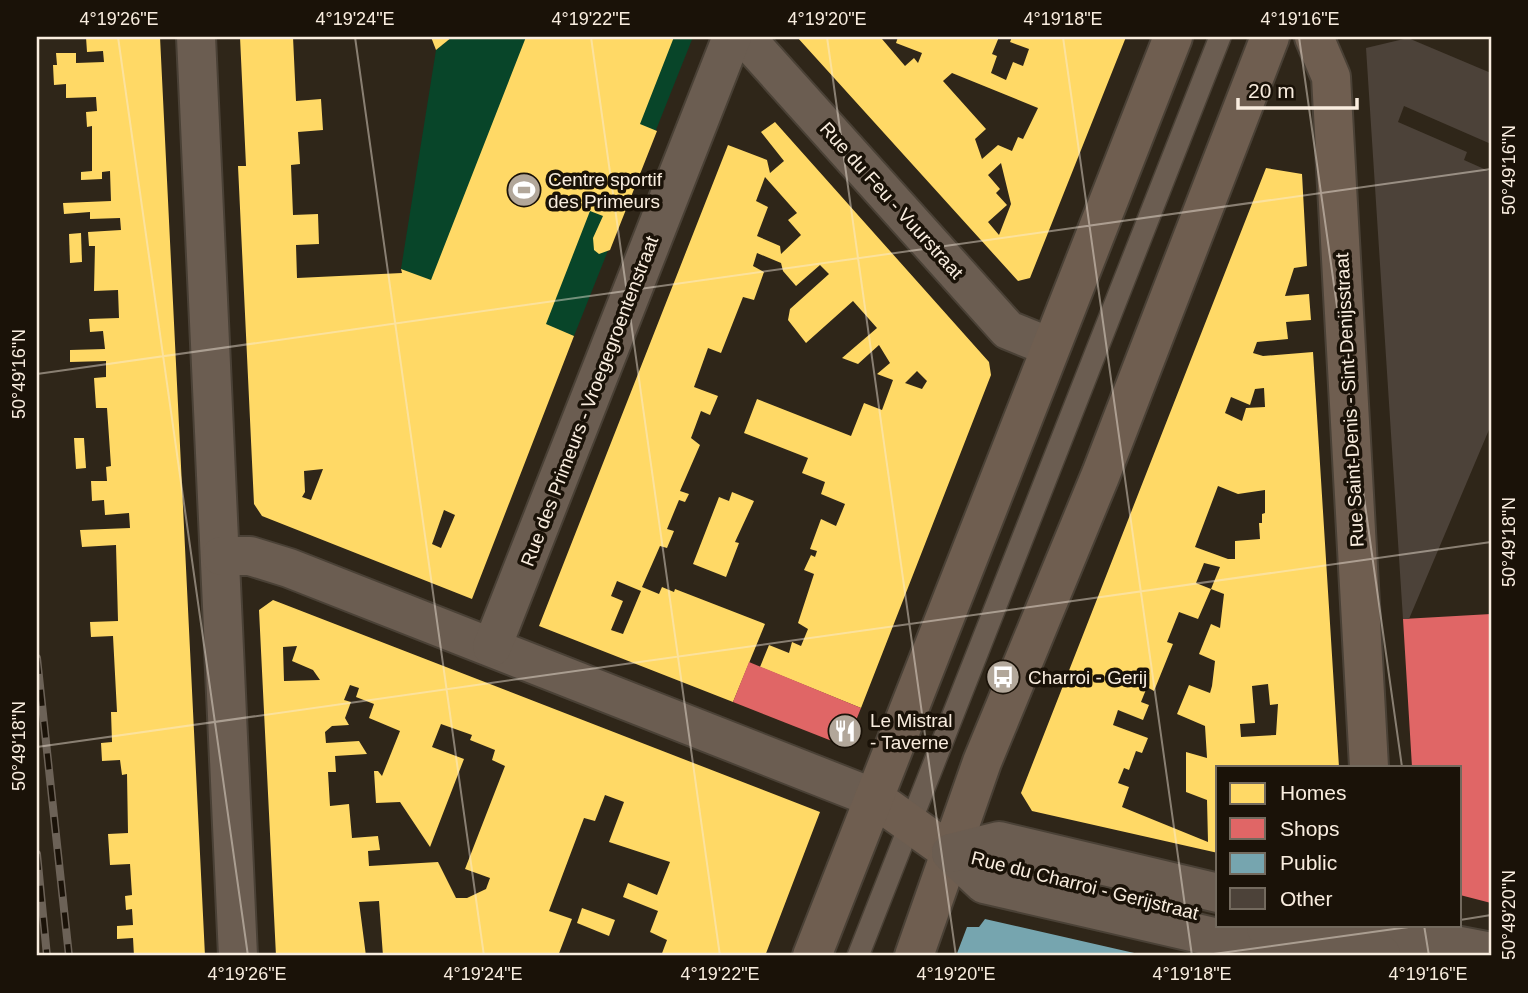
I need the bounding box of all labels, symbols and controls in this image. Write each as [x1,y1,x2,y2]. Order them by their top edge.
text: 4°19'26"E [79,9,159,29]
text: 4°19'24"E [315,9,395,29]
text: 4°19'22"E [551,9,631,29]
text: 4°19'20"E [787,9,867,29]
text: 4°19'18"E [1023,9,1103,29]
text: 4°19'16"E [1260,9,1340,29]
scale bar [1238,66,1356,110]
text: 20 m [1248,79,1295,102]
street label: Rue du Feu - Vuurstraat [816,118,968,283]
text: 50°49'16"N [1499,125,1519,215]
place label: Centre sportif des Primeurs [548,169,663,212]
sports icon: Centre sportif des Primeurs [505,171,543,209]
street label: Rue des Primeurs - Vroegegroentenstraat [517,232,663,569]
street label: Rue Saint-Denis - Sint-Denijsstraat [1331,252,1368,548]
text: 50°49'16"N [9,329,29,419]
text: 50°49'18"N [1499,497,1519,587]
bus stop icon: Charroi - Gerij [984,658,1022,696]
place label: Charroi - Gerij [1028,667,1147,688]
text: 50°49'18"N [9,701,29,791]
place label: Le Mistral - Taverne [870,710,952,753]
restaurant icon: Le Mistral - Taverne [826,712,864,750]
legend [1216,766,1462,926]
text: Homes [1280,781,1347,804]
text: Shops [1280,817,1340,840]
street label: Rue du Charroi - Gerijstraat [969,847,1201,924]
text: Public [1280,851,1337,874]
text: 50°49'20"N [1499,870,1519,960]
text: Other [1280,887,1333,910]
text: 4°19'26"E [207,964,287,984]
text: 4°19'24"E [443,964,523,984]
text: 4°19'22"E [680,964,760,984]
text: 4°19'20"E [916,964,996,984]
text: 4°19'18"E [1152,964,1232,984]
text: 4°19'16"E [1388,964,1468,984]

